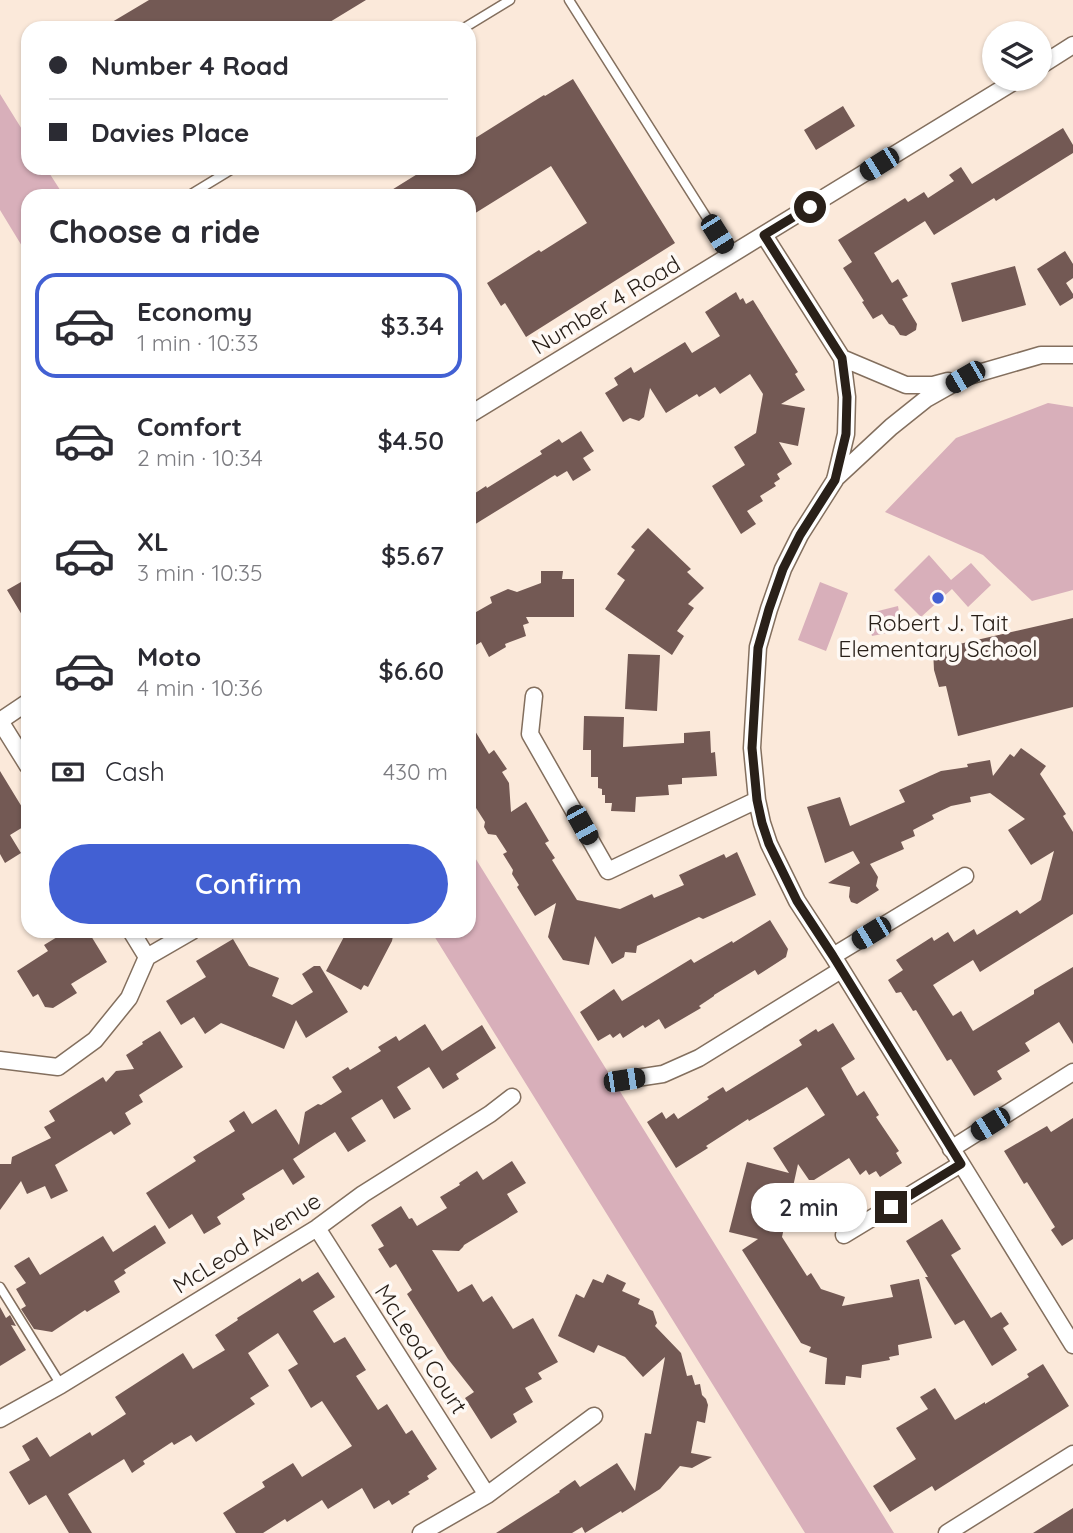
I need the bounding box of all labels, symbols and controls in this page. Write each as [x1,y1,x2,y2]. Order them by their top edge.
map controls [982,21,1052,91]
button: layers [982,21,1052,91]
text: Number 4 Road [91,49,289,82]
text: Davies Place [91,116,249,149]
car [856,144,903,184]
route start [794,191,826,223]
text: Choose a ride [49,211,261,251]
car [697,211,738,257]
street label: Number 4 Road [526,249,685,360]
icon: car [53,294,116,357]
text: Economy [137,295,252,328]
text: $3.34 [380,309,444,342]
text: 1 min · 10:33 [137,328,259,357]
car [942,357,989,397]
icon: car [53,409,116,472]
text: Comfort [137,410,242,443]
text: $4.50 [378,424,444,457]
text: 2 min · 10:34 [137,443,263,472]
icon: car [53,524,116,587]
text: XL [137,525,169,558]
text: $5.67 [381,539,444,572]
text: 3 min · 10:35 [137,558,263,587]
marker: Robert J. Tait Elementary School [930,590,946,606]
place label: Robert J. Tait Elementary School [838,608,1038,663]
icon: car [53,639,116,702]
text: Moto [137,640,201,673]
text: $6.60 [379,654,444,687]
text: 4 min · 10:36 [137,673,263,702]
icon: cash [49,753,87,791]
text: Cash [105,755,165,788]
text: 430 m [383,757,448,786]
car [563,802,602,848]
button: Confirm [49,844,448,924]
car [848,913,895,953]
car [602,1066,647,1094]
car [967,1104,1014,1144]
callout: 2 min [751,1182,866,1232]
street label: McLeod Avenue [167,1186,326,1300]
route end [875,1191,907,1223]
text: 2 min [779,1193,839,1222]
street label: McLeod Court [369,1278,474,1419]

